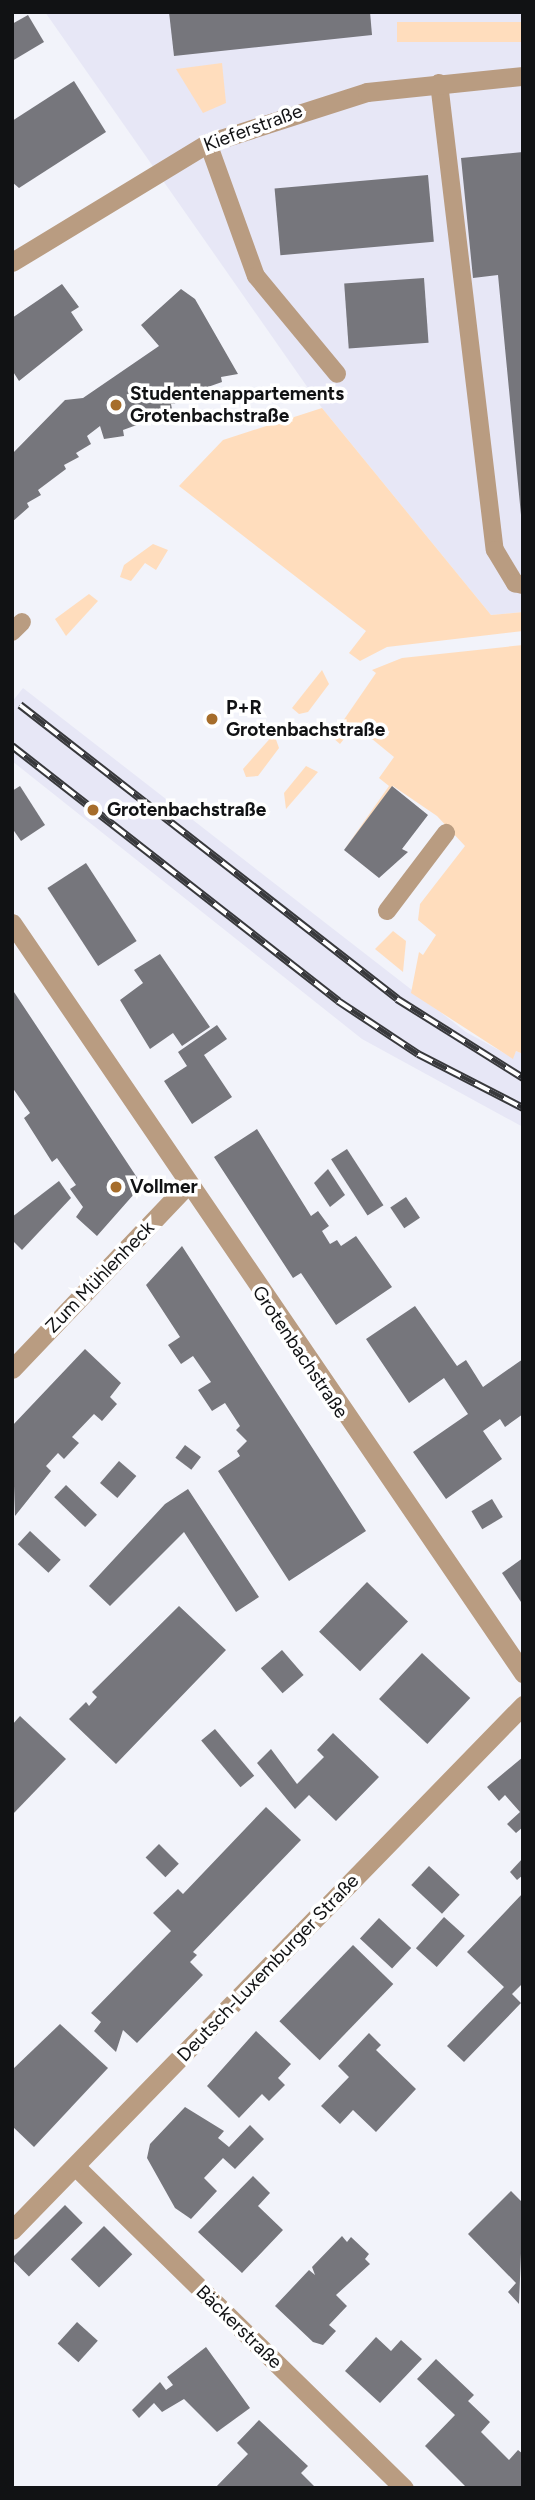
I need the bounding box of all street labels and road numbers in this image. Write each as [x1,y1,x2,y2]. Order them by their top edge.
street label: Kieferstraße [201,100,305,156]
street label: Zum Mühlenheck [41,1216,159,1338]
street label: Grotenbachstraße [247,1281,353,1423]
street label: Deutsch-Luxemburger Straße [172,1870,364,2066]
street label: Bäckerstraße [191,2280,287,2374]

